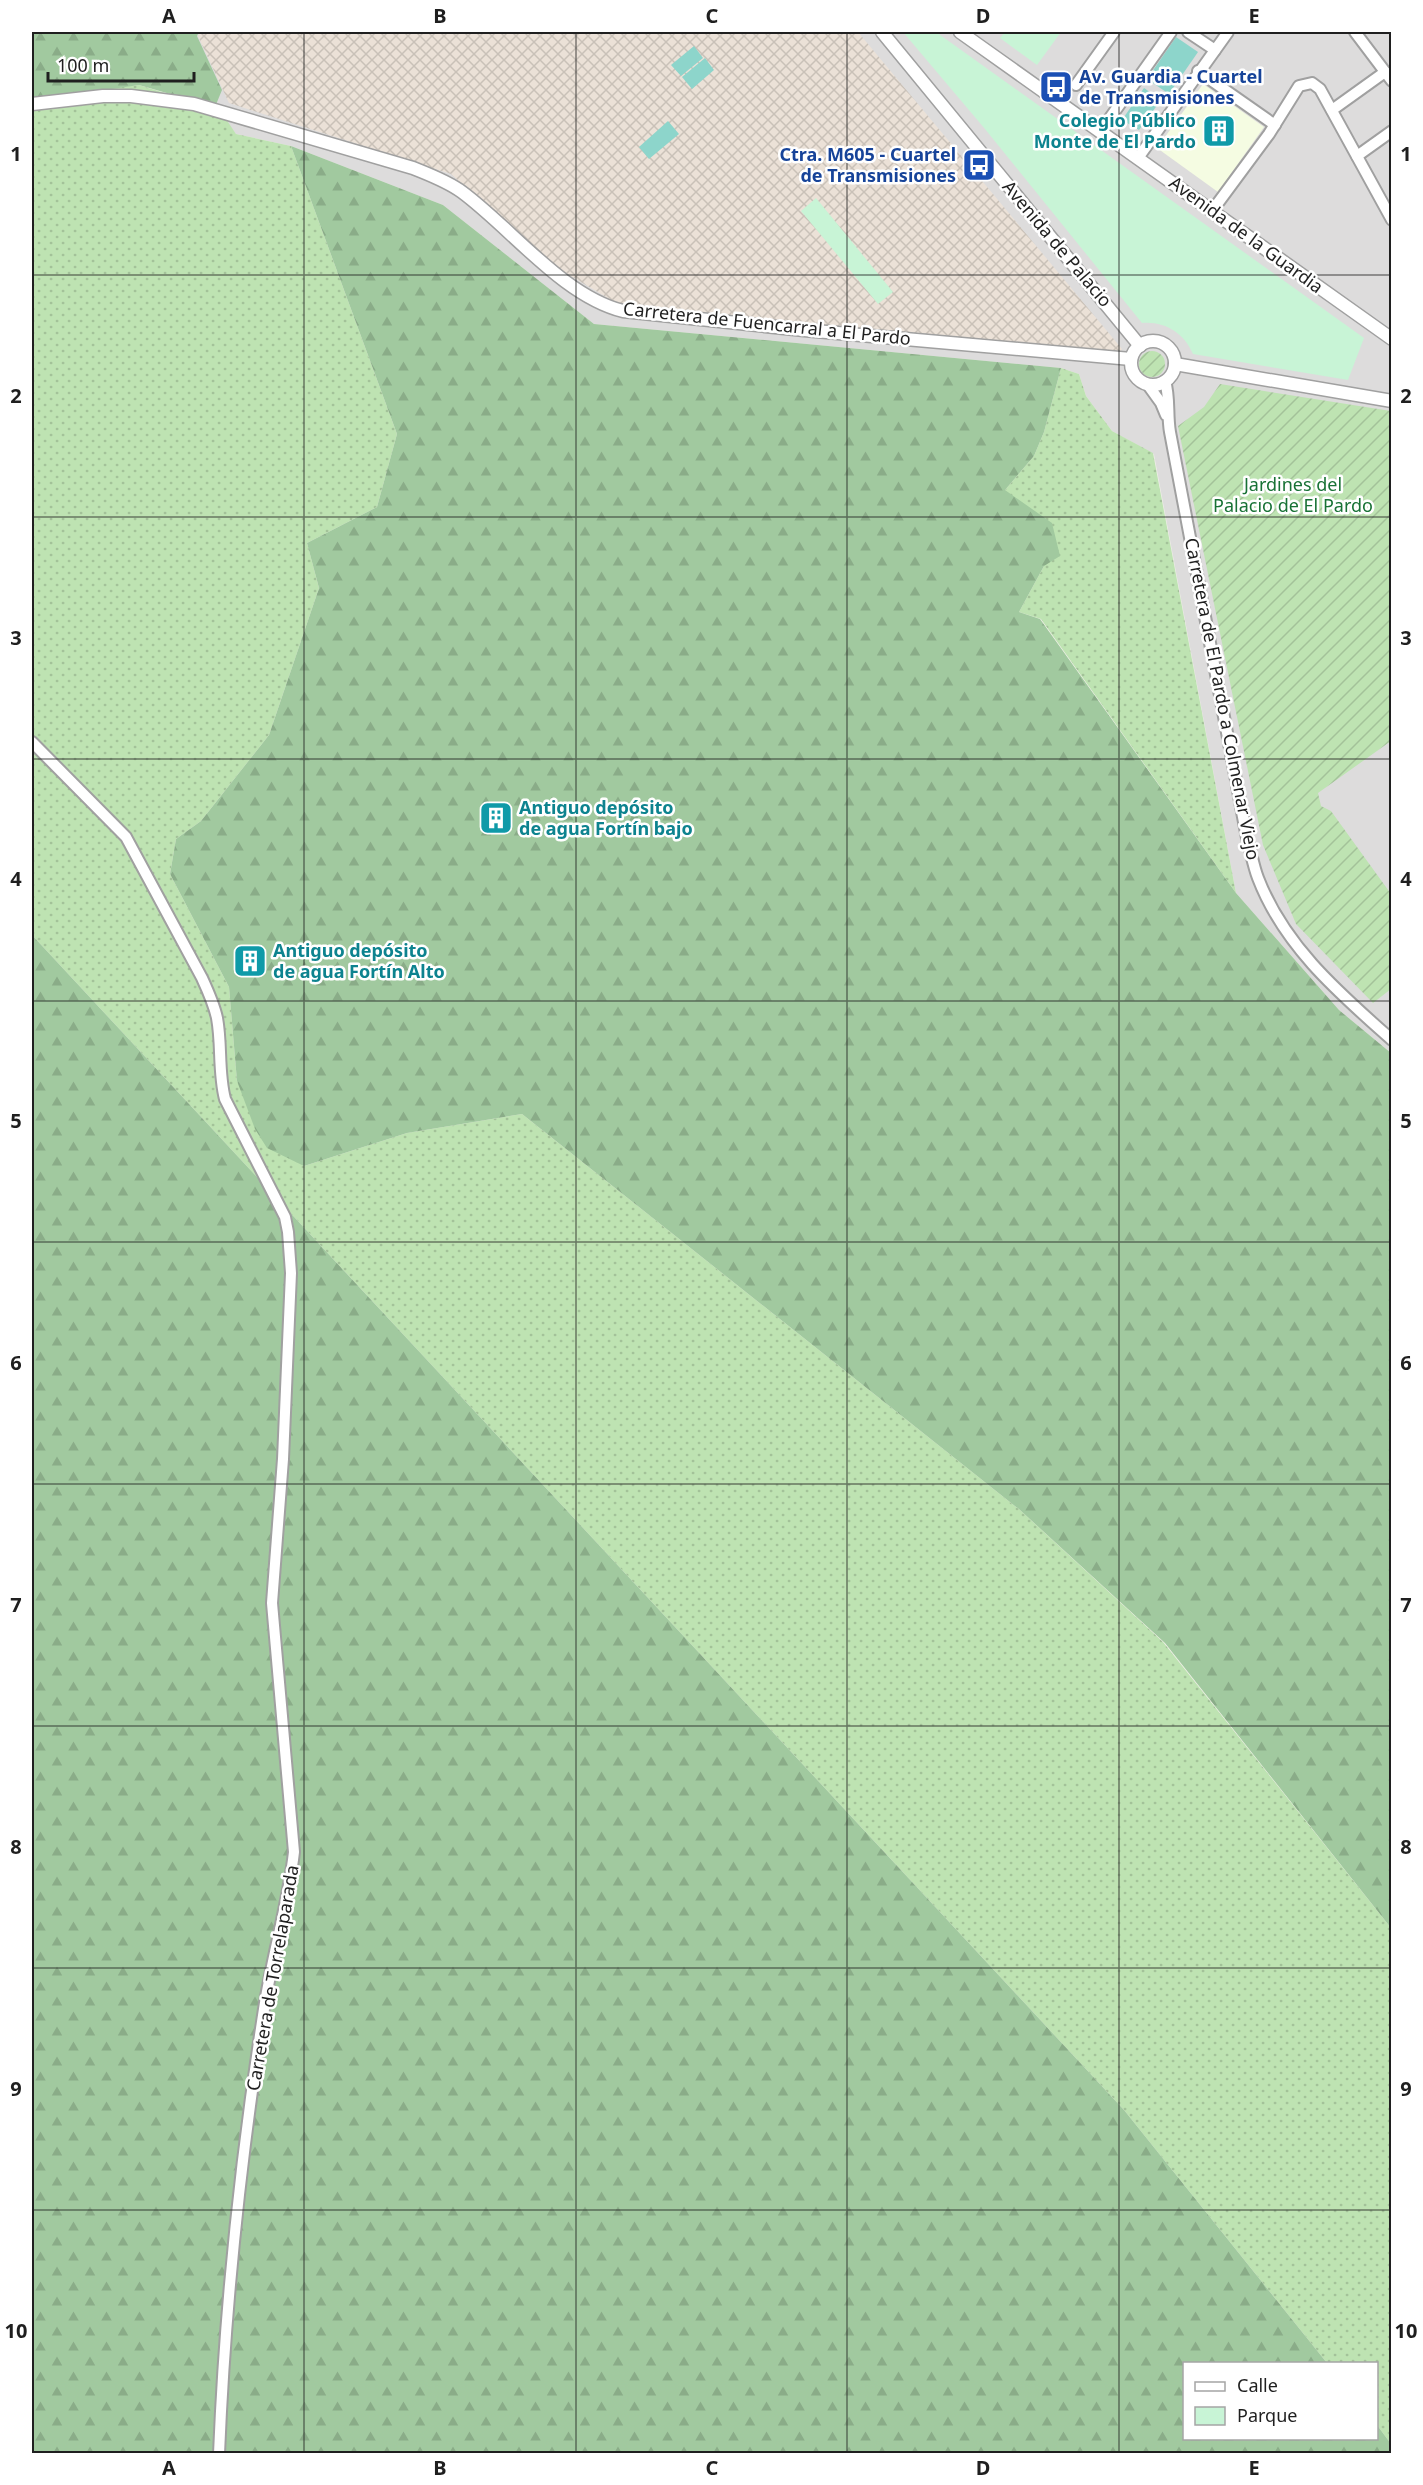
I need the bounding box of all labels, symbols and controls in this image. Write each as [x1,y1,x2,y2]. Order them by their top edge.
text: A [162,2,176,29]
text: B [433,2,447,29]
text: C [706,2,719,29]
text: D [976,2,990,29]
text: E [1248,2,1260,29]
scale bar [48,45,194,83]
text: 100 m [57,53,109,77]
place label: Av. Guardia - Cuartel de Transmisiones [1079,64,1263,109]
bus stop icon: Av. Guardia - Cuartel de Transmisiones [1038,69,1074,105]
place label: Colegio Público Monte de El Pardo [1034,108,1196,153]
building icon: Colegio Público Monte de El Pardo [1201,113,1237,149]
text: 1 [10,140,22,167]
text: 1 [1400,140,1412,167]
place label: Ctra. M605 - Cuartel de Transmisiones [779,142,956,187]
bus stop icon: Ctra. M605 - Cuartel de Transmisiones [961,147,997,183]
street label: Avenida de la Guardia [1165,170,1328,298]
street label: Avenida de Palacio [998,175,1118,312]
street label: Carretera de Fuencarral a El Pardo [622,296,912,350]
text: 2 [10,382,22,409]
text: 2 [1400,382,1412,409]
park label: Jardines del Palacio de El Pardo [1213,472,1373,517]
street label: Carretera de El Pardo a Colmenar Viejo [1180,536,1266,862]
text: 3 [10,624,22,651]
text: 3 [1400,624,1412,651]
place label: Antiguo depósito de agua Fortín bajo [519,795,693,840]
building icon: Antiguo depósito de agua Fortín bajo [478,800,514,836]
text: 4 [10,865,22,892]
text: 4 [1400,865,1412,892]
place label: Antiguo depósito de agua Fortín Alto [273,938,445,983]
building icon: Antiguo depósito de agua Fortín Alto [232,943,268,979]
text: 5 [10,1107,22,1134]
text: 5 [1400,1107,1412,1134]
text: 6 [10,1349,22,1376]
text: 6 [1400,1349,1412,1376]
text: 7 [10,1591,22,1618]
text: 7 [1400,1591,1412,1618]
text: 8 [10,1833,22,1860]
text: 8 [1400,1833,1412,1860]
street label: Carretera de Torrelaparada [240,1863,304,2093]
text: 9 [10,2075,22,2102]
text: 9 [1400,2075,1412,2102]
text: 10 [5,2317,27,2344]
text: 10 [1395,2317,1417,2344]
legend [1183,2362,1378,2440]
text: Calle [1237,2373,1278,2397]
text: Parque [1237,2403,1297,2427]
text: A [162,2454,176,2481]
text: B [433,2454,447,2481]
text: C [706,2454,719,2481]
text: D [976,2454,990,2481]
text: E [1248,2454,1260,2481]

